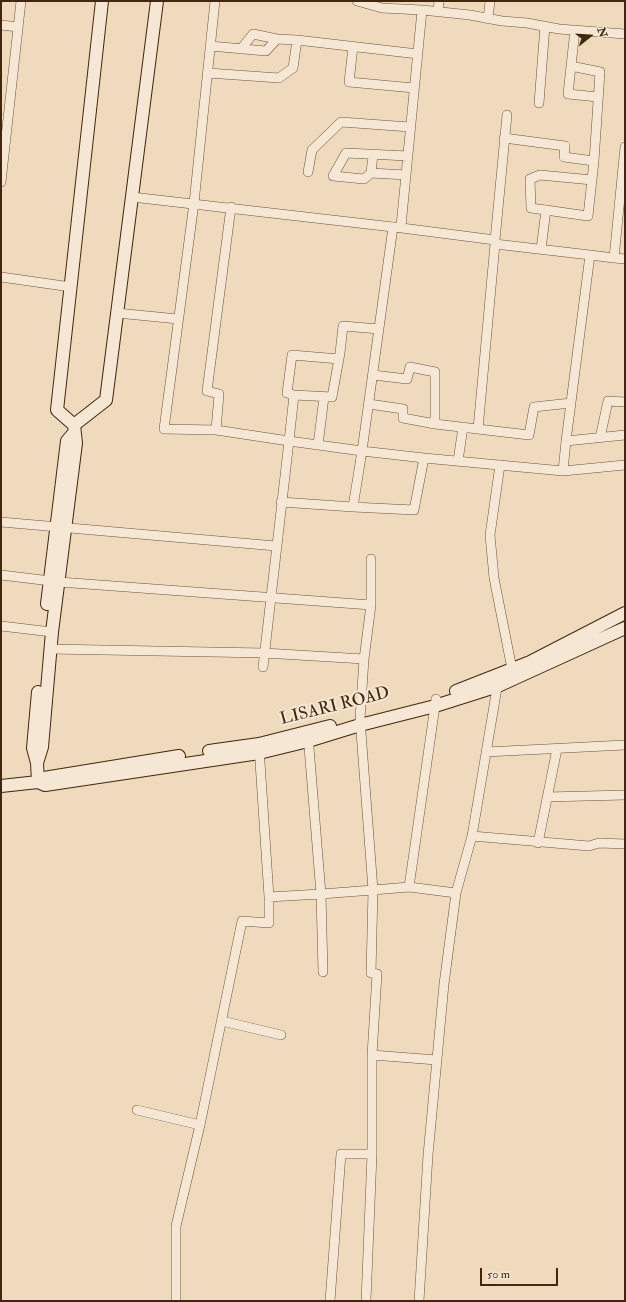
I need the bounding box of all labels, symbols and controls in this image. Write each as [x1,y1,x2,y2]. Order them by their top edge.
north arrow [570,16,610,56]
text: N [594,26,610,39]
street label: LISARI ROAD [278,684,392,730]
scale bar [482,1260,560,1286]
text: 50 m [487,1267,510,1282]

